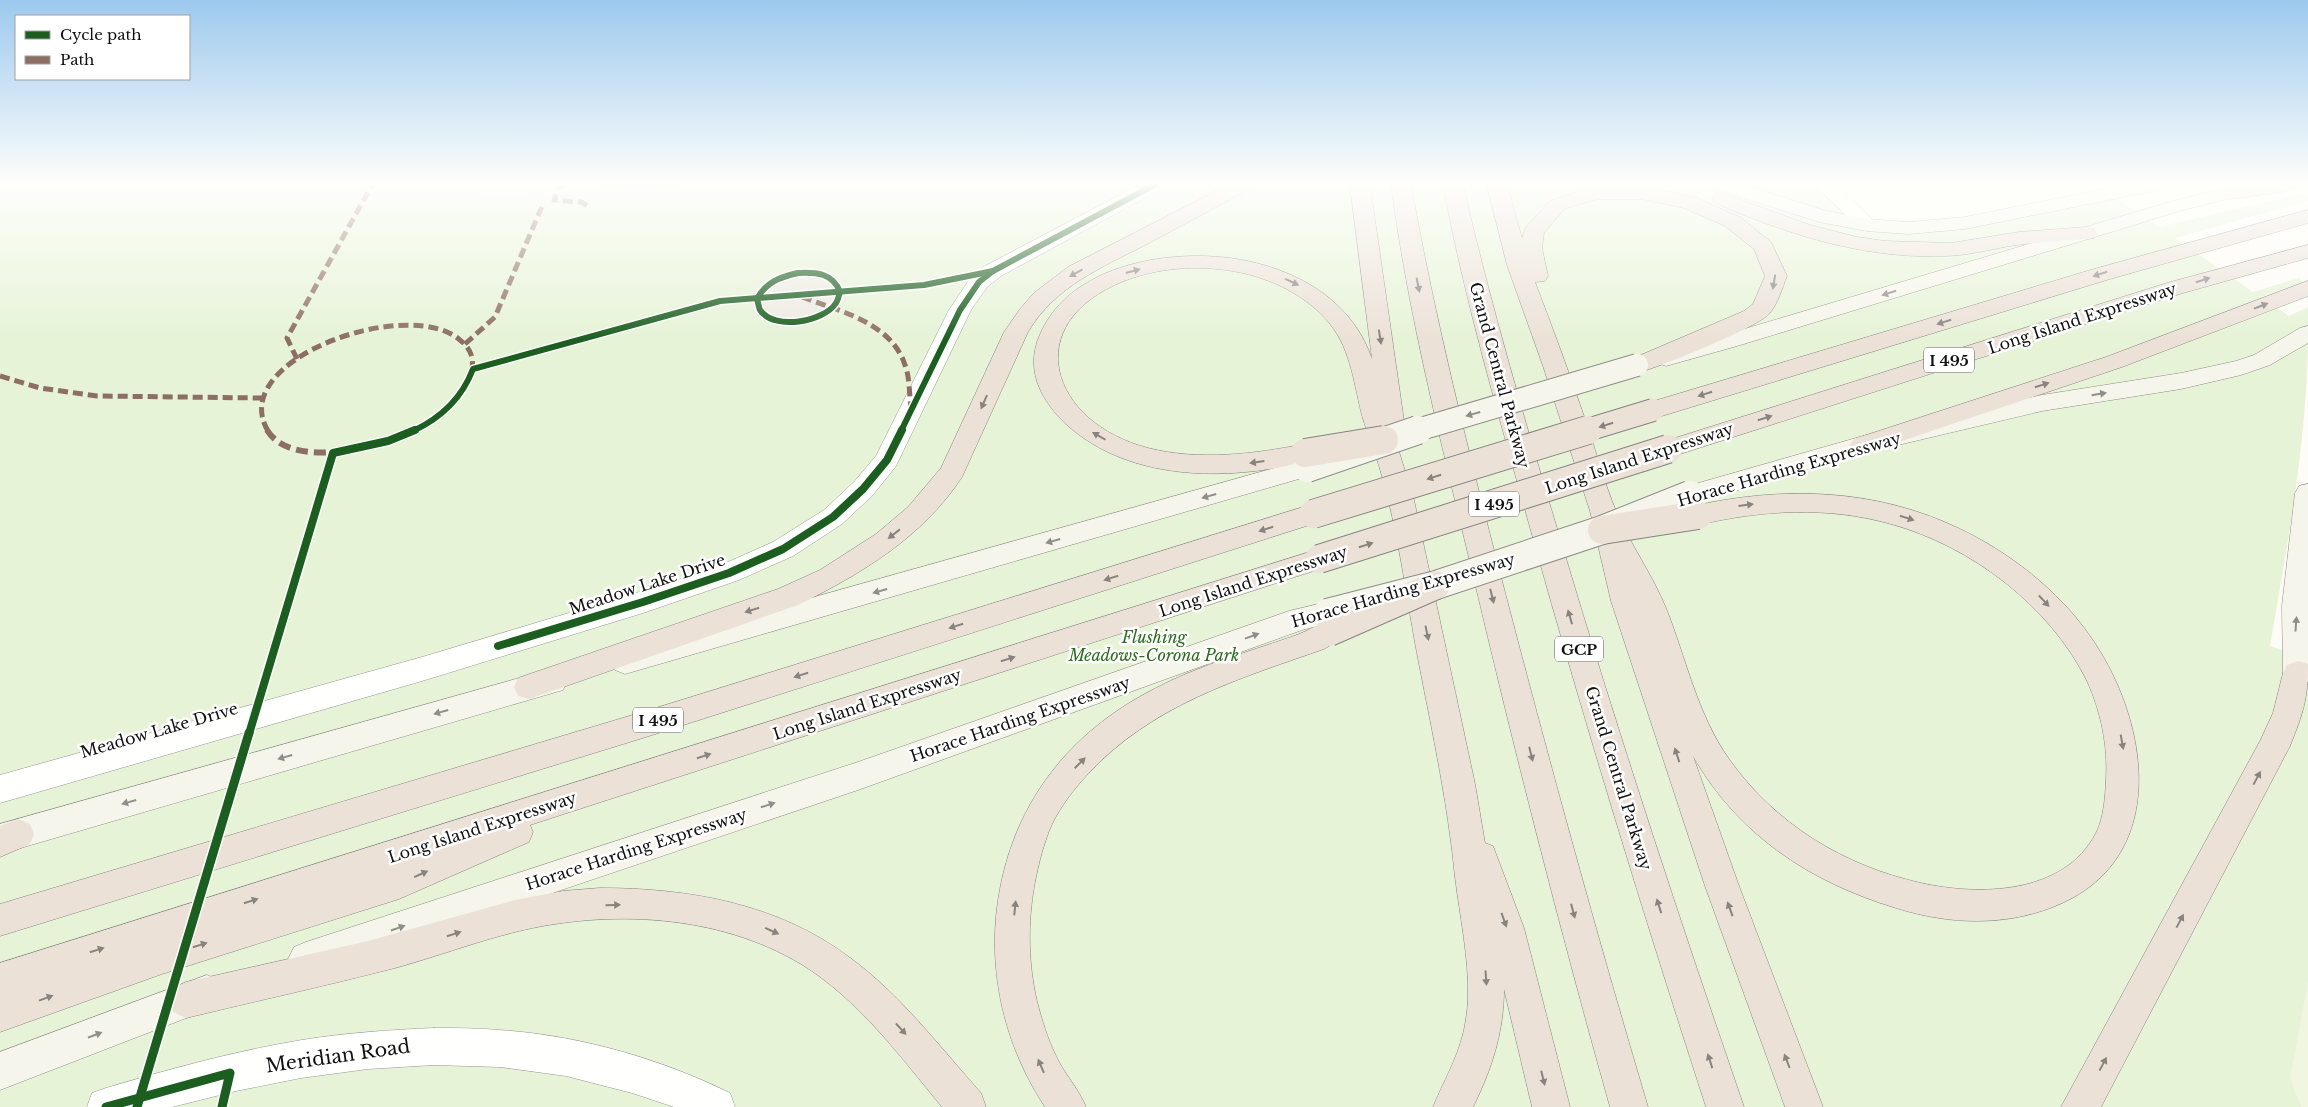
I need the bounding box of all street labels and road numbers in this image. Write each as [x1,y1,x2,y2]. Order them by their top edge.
street label: Long Island Expressway [1985,278,2179,358]
street label: Grand Central Parkway [1466,280,1535,471]
road number: I 495 [1924,348,1974,372]
street label: Long Island Expressway [1542,418,1736,498]
street label: Horace Harding Expressway [1675,427,1904,511]
road number: I 495 [1469,492,1519,516]
street label: Long Island Expressway [1156,541,1350,621]
street label: Horace Harding Expressway [1289,548,1518,632]
street label: Meadow Lake Drive [566,549,728,619]
road number: GCP [1555,636,1603,662]
street label: Long Island Expressway [770,664,964,744]
street label: Horace Harding Expressway [907,672,1133,766]
street label: Grand Central Parkway [1581,683,1657,873]
street label: Meadow Lake Drive [78,698,240,762]
road number: I 495 [633,708,683,732]
street label: Long Island Expressway [385,787,579,867]
street label: Horace Harding Expressway [523,803,750,894]
street label: Meridian Road [264,1034,412,1078]

